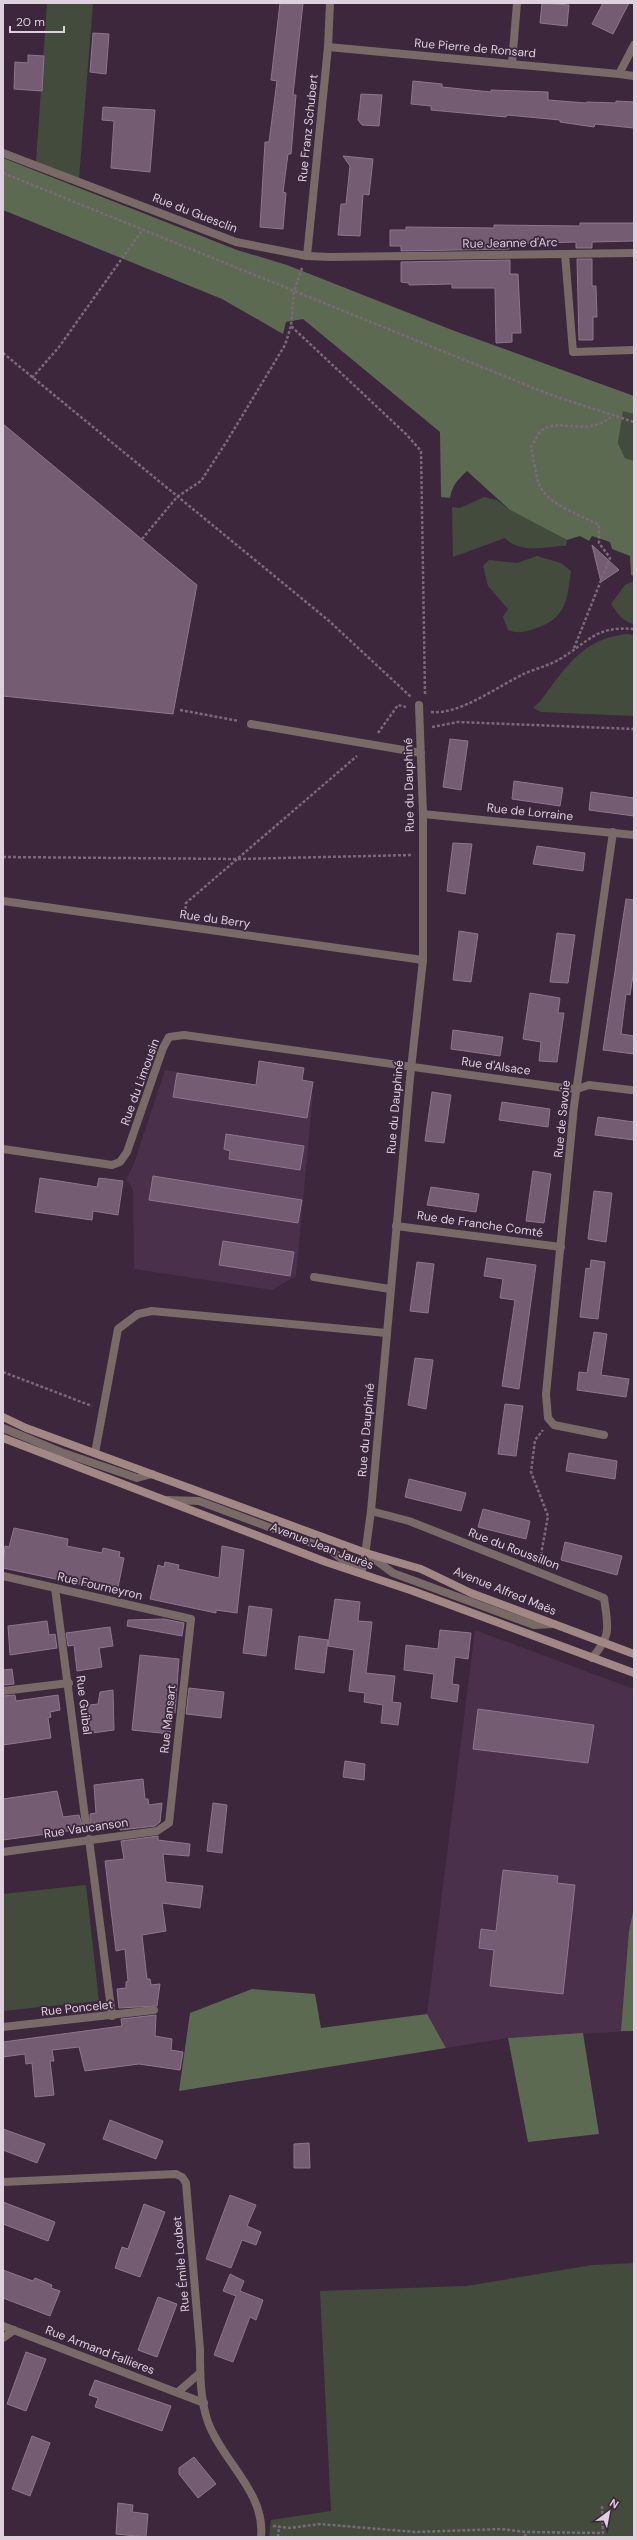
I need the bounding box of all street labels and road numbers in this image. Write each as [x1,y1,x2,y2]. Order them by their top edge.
street label: Rue Pierre de Ronsard [414,35,536,61]
street label: Rue Franz Schubert [294,73,322,183]
street label: Rue du Guesclin [150,189,240,237]
street label: Rue Jeanne d'Arc [462,234,558,252]
street label: Rue du Dauphiné [400,738,418,832]
street label: Rue de Lorraine [486,800,574,825]
street label: Rue du Berry [179,906,252,932]
street label: Rue du Limousin [117,1036,163,1128]
street label: Rue d'Alsace [460,1053,532,1079]
street label: Rue du Dauphiné [383,1059,407,1155]
street label: Rue de Savoie [550,1079,574,1158]
street label: Rue de Franche Comté [416,1207,544,1241]
street label: Rue du Dauphiné [354,1382,378,1478]
street label: Avenue Jean Jaurès [268,1519,376,1573]
street label: Rue du Roussillon [466,1524,562,1574]
street label: Avenue Alfred Maës [451,1563,559,1619]
street label: Rue Fourneyron [56,1568,144,1604]
street label: Rue Guibal [72,1674,96,1736]
street label: Rue Mansart [156,1683,180,1754]
street label: Rue Vaucanson [43,1814,129,1842]
street label: Rue Poncelet [40,1996,114,2020]
street label: Rue Émile Loubet [169,2215,193,2312]
street label: Rue Armand Fallieres [43,2322,157,2378]

